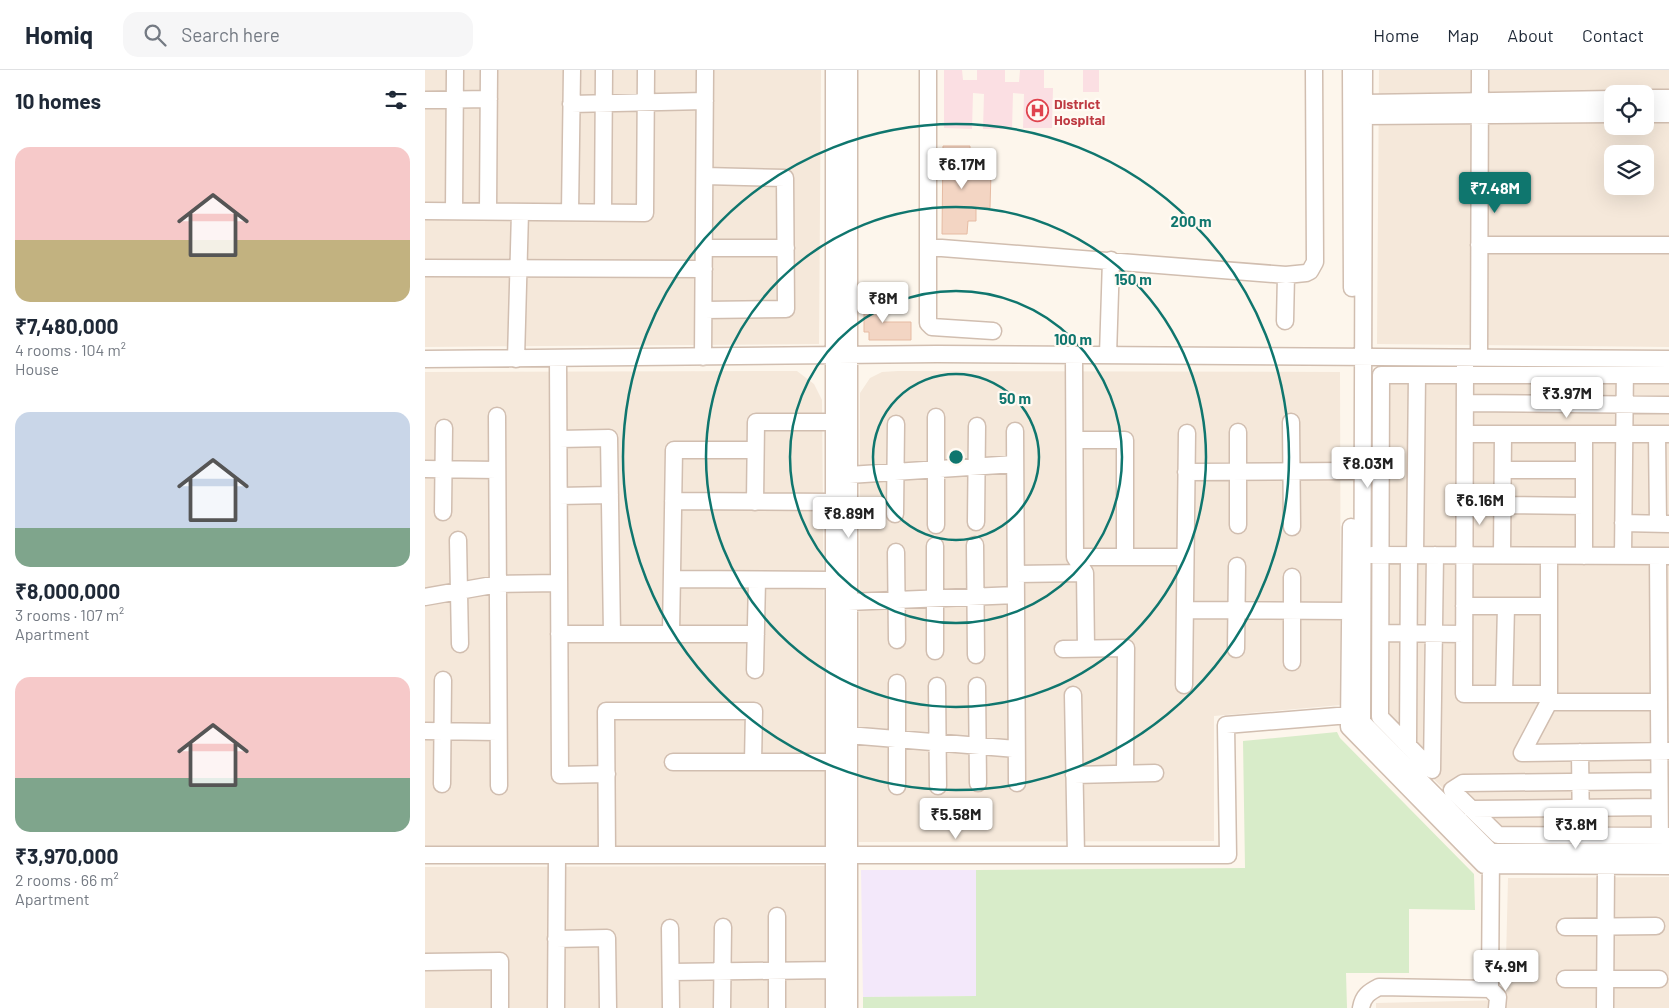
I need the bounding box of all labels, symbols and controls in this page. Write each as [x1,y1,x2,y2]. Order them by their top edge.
search box [123,12,473,57]
text: Homiq [25,20,93,49]
icon: search [141,21,169,49]
text: Search here [181,23,280,46]
text: Home [1373,24,1419,46]
text: Map [1447,24,1479,46]
text: About [1507,24,1554,46]
text: Contact [1582,24,1644,46]
map controls [1604,85,1654,195]
button: locate [1604,85,1654,135]
icon: filters [382,86,410,114]
text: 10 homes [15,88,101,113]
place label: District Hospital [1054,95,1105,128]
hospital icon: District Hospital [1026,99,1050,123]
button: layers [1604,145,1654,195]
pin: ₹6.17M [921,148,1003,190]
text: ₹6.17M [938,154,986,173]
pin: ₹7.48M [1454,172,1536,214]
text: ₹7.48M [1470,178,1520,197]
icon: home [168,180,258,270]
text: 200 m [1170,212,1212,230]
text: 150 m [1114,270,1152,288]
pin: ₹8M [859,282,907,324]
text: ₹8M [868,288,898,307]
text: ₹7,480,000 [15,313,119,338]
text: 100 m [1054,330,1092,348]
text: 4 rooms · 104 m² [15,340,126,359]
text: House [15,359,59,378]
pin: ₹3.97M [1526,376,1608,419]
text: ₹3.97M [1542,383,1592,402]
text: 50 m [999,389,1031,407]
icon: home [168,445,258,535]
pin: ₹8.03M [1327,446,1409,489]
centre of rings [947,448,965,466]
text: ₹8.03M [1343,453,1393,472]
pin: ₹6.16M [1439,484,1521,526]
text: ₹6.16M [1456,490,1504,509]
pin: ₹8.89M [808,496,890,539]
text: ₹8.89M [824,503,874,522]
text: ₹8,000,000 [15,578,120,603]
text: 3 rooms · 107 m² [15,605,124,624]
text: Apartment [15,624,90,643]
icon: home [168,710,258,800]
pin: ₹5.58M [915,798,997,840]
text: ₹5.58M [931,804,981,823]
pin: ₹3.8M [1541,808,1611,850]
text: ₹3.8M [1555,814,1597,833]
text: ₹3,970,000 [15,843,118,868]
text: 2 rooms · 66 m² [15,870,119,889]
text: Apartment [15,889,90,908]
pin: ₹4.9M [1471,950,1541,992]
text: ₹4.9M [1484,956,1528,975]

